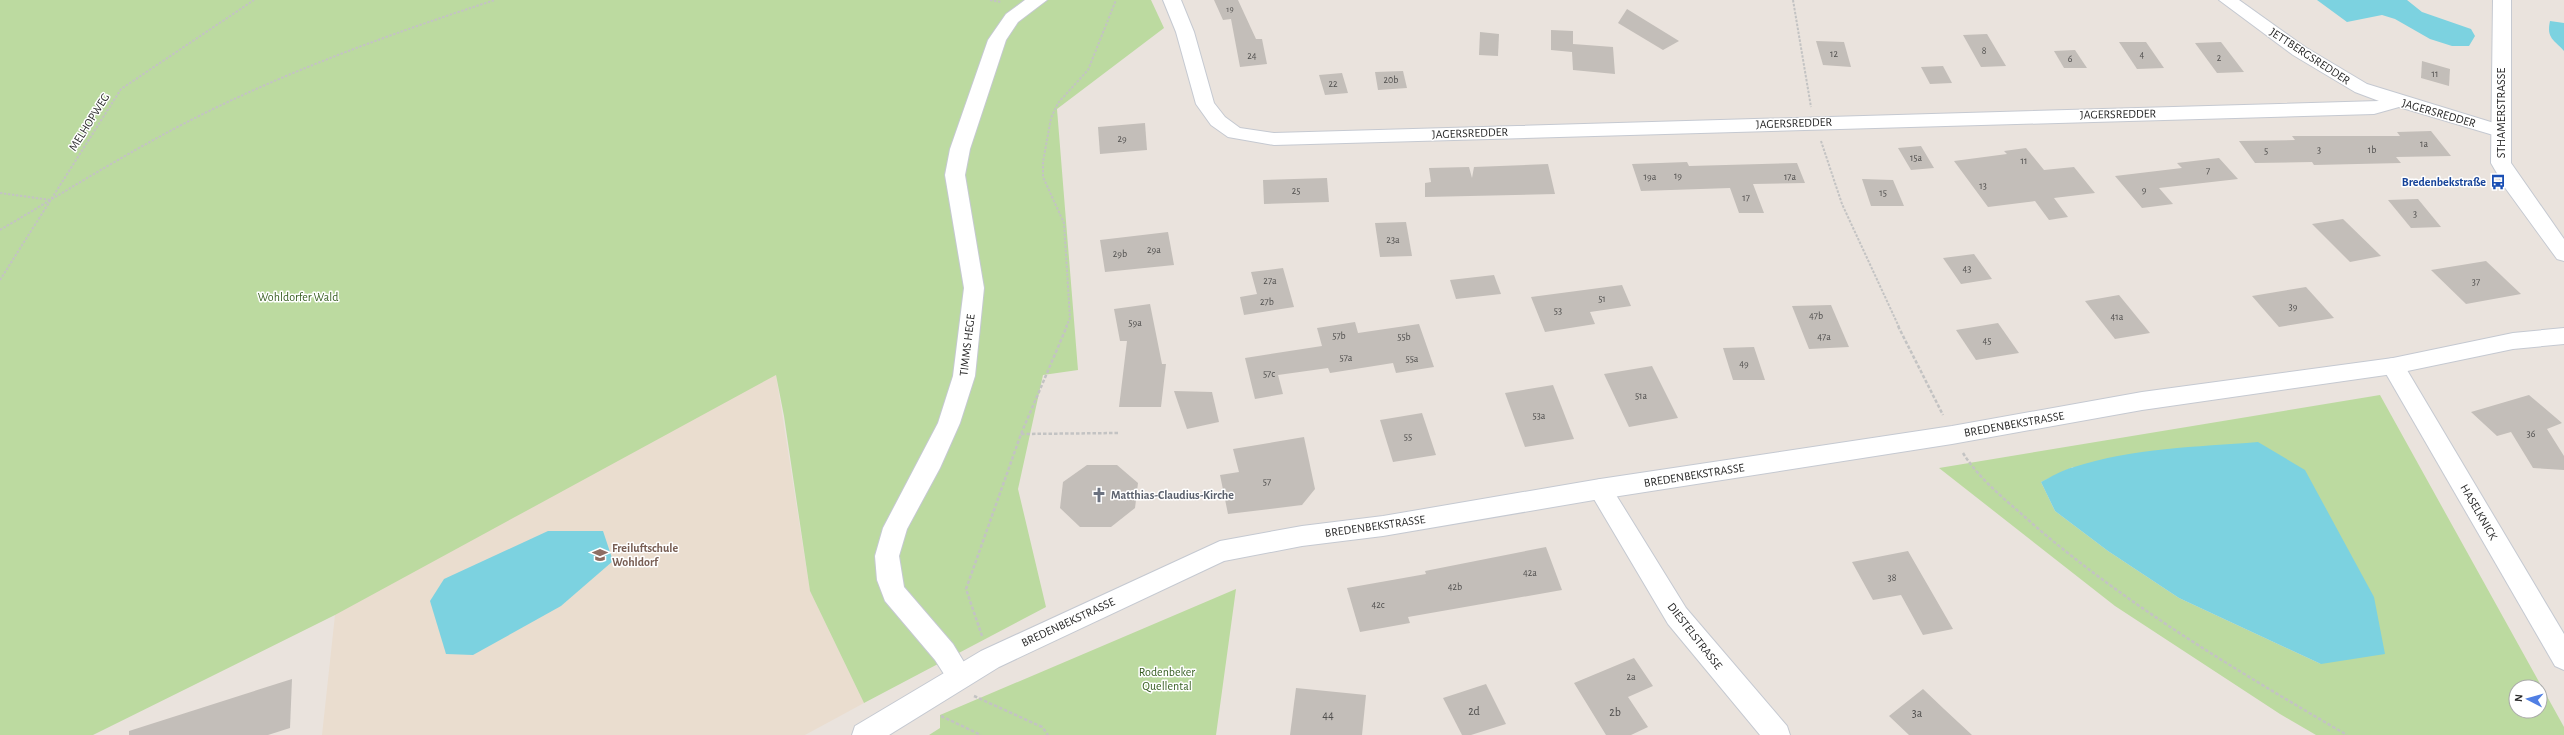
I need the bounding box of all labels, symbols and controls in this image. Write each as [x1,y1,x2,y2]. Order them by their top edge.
house number: 19 [1226,5,1234,14]
street label: JETTBERGSREDDER [2268,26,2353,87]
house number: 8 [1982,46,1987,56]
house number: 12 [1830,49,1838,59]
house number: 4 [2140,50,2145,60]
house number: 24 [1247,51,1257,61]
house number: 2 [2217,53,2222,63]
house number: 6 [2068,54,2073,64]
street label: STHAMERSTRASSE [2495,68,2507,158]
house number: 11 [2432,69,2438,79]
house number: 20b [1384,75,1398,85]
house number: 22 [1328,79,1338,89]
street label: MELHOPWEG [67,91,111,153]
street label: JAGERSREDDER [2401,97,2478,129]
street label: JAGERSREDDER [2080,107,2157,121]
street label: JAGERSREDDER [1756,116,1833,130]
street label: JAGERSREDDER [1432,126,1509,140]
house number: 29 [1117,134,1127,144]
house number: 1a [2420,139,2428,149]
house number: 3 [2317,145,2321,155]
house number: 1b [2368,145,2376,155]
house number: 5 [2264,146,2268,156]
house number: 15a [1910,153,1922,163]
house number: 11 [2021,156,2027,166]
house number: 7 [2206,166,2210,176]
house number: 19 [1674,171,1682,181]
house number: 19a [1644,172,1657,182]
house number: 17a [1784,172,1796,182]
bus stop icon: Bredenbekstraße [2489,173,2507,191]
place label: Bredenbekstraße [2402,176,2486,188]
house number: 13 [1979,181,1987,191]
house number: 9 [2142,185,2147,195]
house number: 25 [1292,186,1300,196]
house number: 15 [1879,188,1887,198]
house number: 17 [1742,193,1750,203]
house number: 3 [2413,209,2417,219]
house number: 23a [1386,235,1400,245]
house number: 29a [1147,245,1161,255]
house number: 29b [1113,249,1127,259]
house number: 43 [1963,264,1971,274]
house number: 27a [1263,276,1277,286]
house number: 37 [2472,277,2480,287]
park label: Wohldorfer Wald [258,291,338,303]
house number: 51 [1598,294,1606,304]
house number: 27b [1260,297,1274,307]
house number: 39 [2289,302,2298,312]
house number: 53 [1554,306,1562,316]
house number: 47b [1809,311,1823,321]
house number: 41a [2111,312,2124,322]
street label: TIMMS HEGE [957,313,977,377]
house number: 59a [1128,318,1142,328]
house number: 57b [1332,331,1346,341]
house number: 55b [1397,332,1411,342]
house number: 47a [1817,332,1831,342]
house number: 45 [1983,336,1992,346]
house number: 57a [1340,353,1353,363]
house number: 55a [1406,354,1419,364]
house number: 49 [1739,359,1749,369]
house number: 57c [1263,369,1275,379]
house number: 51a [1635,391,1647,401]
street label: BREDENBEKSTRASSE [1963,409,2065,439]
house number: 53a [1533,411,1546,421]
house number: 36 [2527,429,2536,439]
house number: 55 [1404,432,1412,442]
street label: BREDENBEKSTRASSE [1643,461,1745,489]
house number: 57 [1263,477,1271,487]
street label: HASELKNICK [2458,482,2500,542]
church icon: Matthias-Claudius-Kirche [1090,486,1108,504]
place label: Matthias-Claudius-Kirche [1111,489,1234,501]
street label: BREDENBEKSTRASSE [1324,513,1426,539]
place label: Freiluftschule Wohldorf [612,542,678,568]
school or university icon: Freiluftschule Wohldorf [591,546,609,564]
house number: 42a [1523,568,1537,578]
house number: 38 [1888,573,1897,583]
house number: 42b [1448,582,1462,592]
street label: BREDENBEKSTRASSE [1019,595,1117,649]
house number: 42c [1371,600,1385,610]
street label: DIESTELSTRASSE [1665,600,1725,672]
park label: Rodenbeker Quellental [1139,666,1195,693]
house number: 2a [1626,672,1636,682]
north arrow [2508,679,2548,719]
text: N [2513,694,2524,702]
house number: 2d [1468,705,1480,717]
house number: 2b [1609,706,1621,718]
house number: 3a [1912,707,1923,719]
house number: 44 [1322,709,1334,721]

